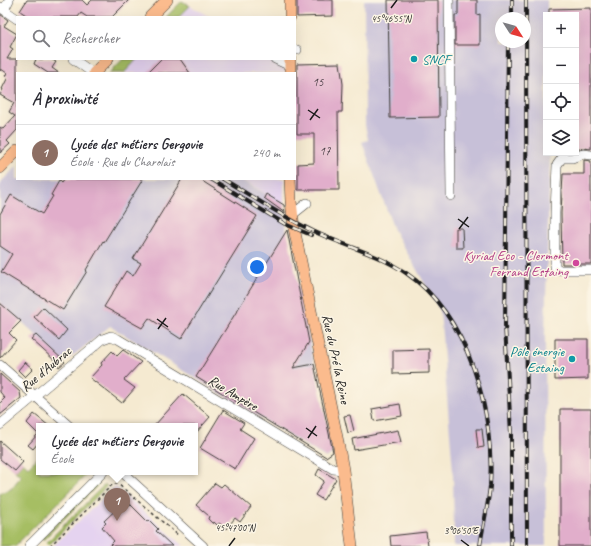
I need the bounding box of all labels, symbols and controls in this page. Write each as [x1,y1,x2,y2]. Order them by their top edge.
text: 45°46'55"N [371,12,413,25]
north arrow [495,12,531,48]
map controls [543,12,579,156]
button: + [543,12,579,48]
search box [16,16,296,60]
icon: search [30,27,52,49]
text: Rechercher [62,29,120,48]
button: − [543,48,579,84]
place label: SNCF [422,51,453,68]
marker: SNCF [409,54,419,64]
house number: 15 [313,74,324,90]
button: locate [543,84,579,120]
text: À proximité [32,88,97,109]
button: layers [543,120,579,156]
text: Lycée des métiers Gergovie [70,135,202,154]
house number: 17 [320,143,331,159]
text: 1 [42,145,48,161]
text: 240 m [252,145,280,161]
text: École · Rue du Charolais [70,154,175,170]
place label: Kyriad Eco - Clermont Ferrand Estaing [464,247,569,280]
your location [247,257,267,277]
marker: Kyriad Eco - Clermont Ferrand Estaing [571,258,581,268]
street label: Rue du Pré la Reine [318,313,354,407]
street label: Rue d'Aubrac [17,342,76,395]
place label: Pôle énergie Estaing [510,343,565,376]
marker: Pôle énergie Estaing [567,354,577,364]
street label: Rue Ampère [205,372,262,415]
popup [36,423,198,475]
text: Lycée des métiers Gergovie [51,432,183,451]
text: École [51,451,74,467]
pin: 1 [104,488,130,521]
text: 45°47'00"N [215,521,257,534]
text: 3°06'50"E [444,524,480,537]

